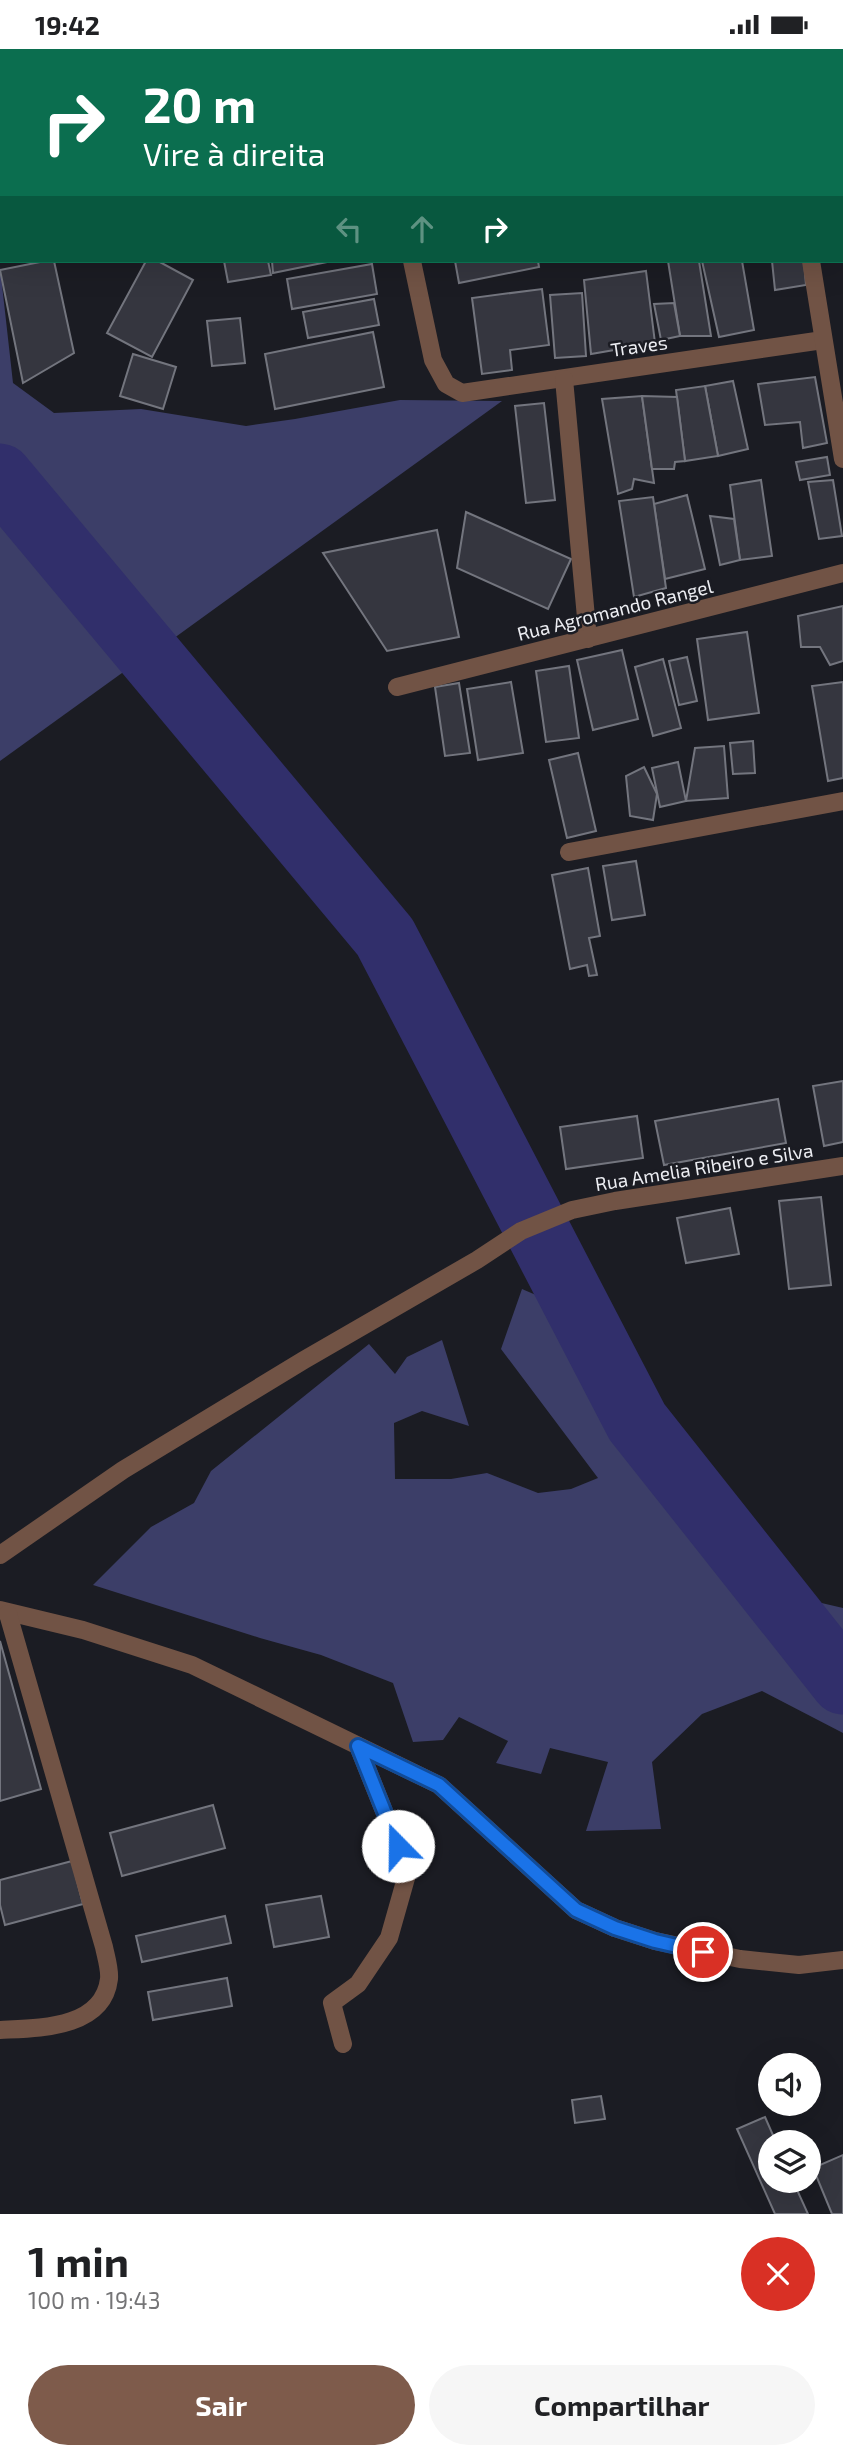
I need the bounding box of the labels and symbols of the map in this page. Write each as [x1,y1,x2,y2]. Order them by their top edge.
street label: Traves [609,330,669,361]
street label: Rua Agromando Rangel [515,574,716,645]
street label: Rua Amelia Ribeiro e Silva [593,1138,815,1195]
position arrow [361,1809,435,1883]
pin [673,1922,733,1982]

